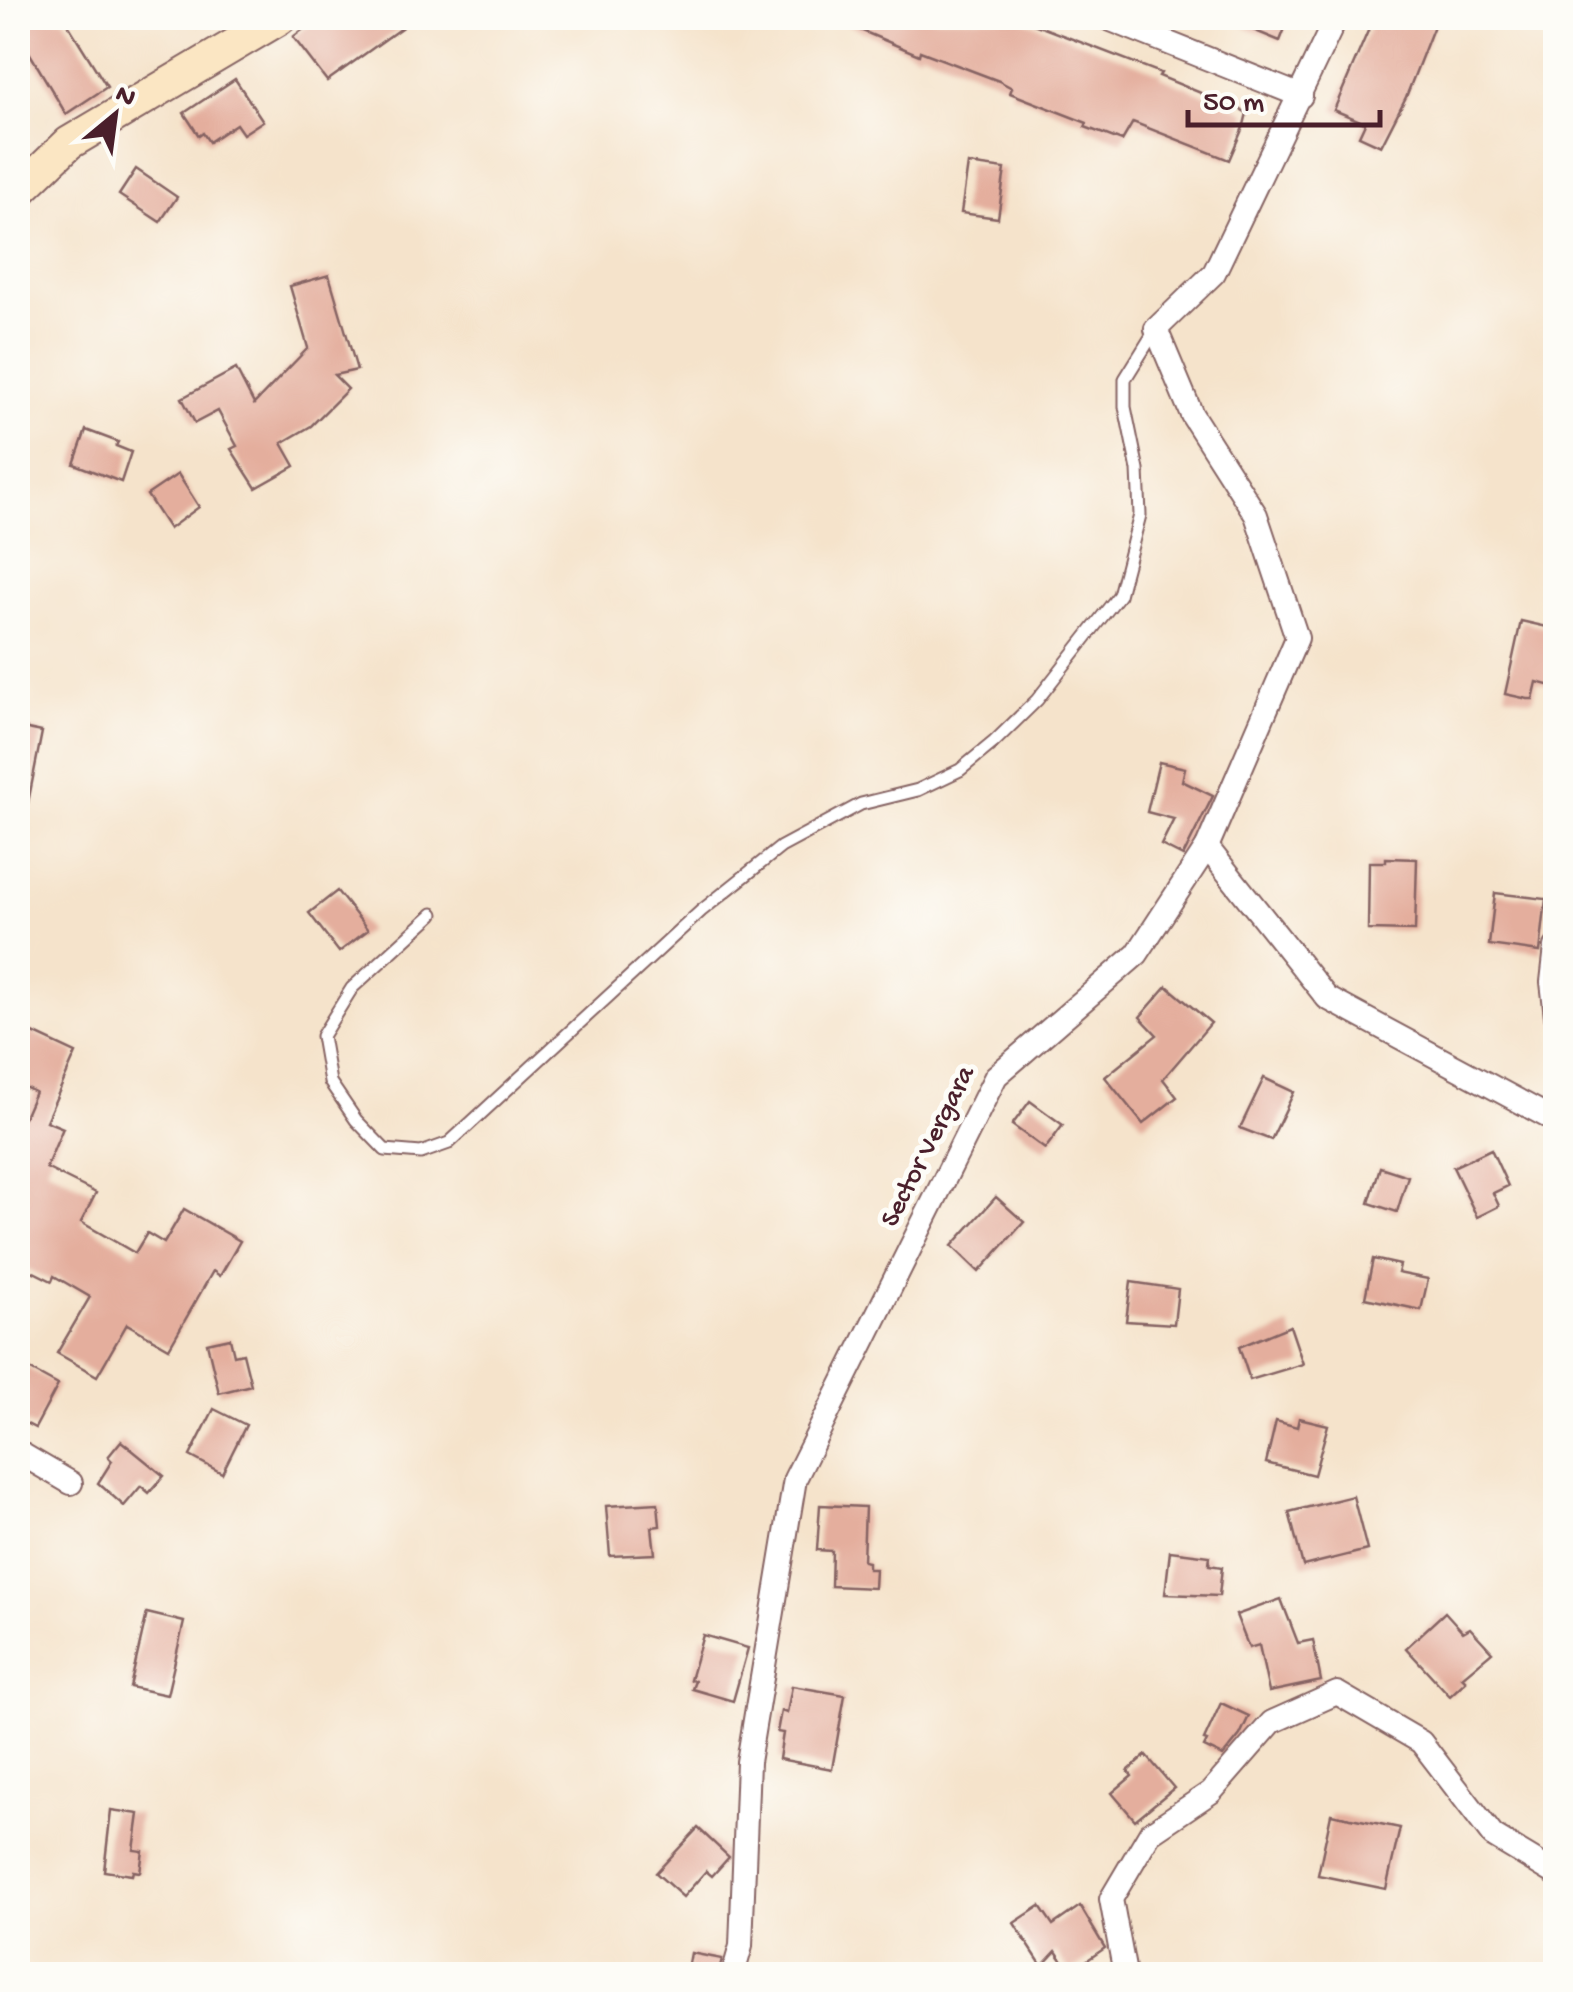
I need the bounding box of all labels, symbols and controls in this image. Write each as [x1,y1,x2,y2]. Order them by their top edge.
north arrow [65,65,165,165]
scale bar [1188,65,1380,127]
text: N [109,78,141,116]
text: 50 m [1203,87,1264,122]
street label: Sector Vergara [874,1060,984,1233]

